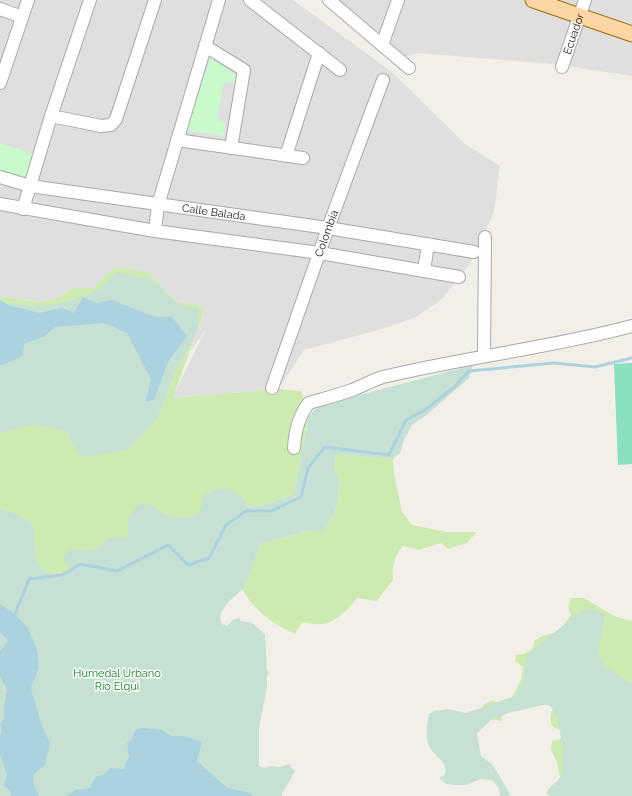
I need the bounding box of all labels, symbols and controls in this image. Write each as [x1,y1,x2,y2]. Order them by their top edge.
street label: Ecuador [560,12,586,56]
street label: Calle Balada [181,201,246,223]
street label: Colombia [312,208,341,258]
park label: Humedal Urbano Río Elqui [73,667,161,693]

